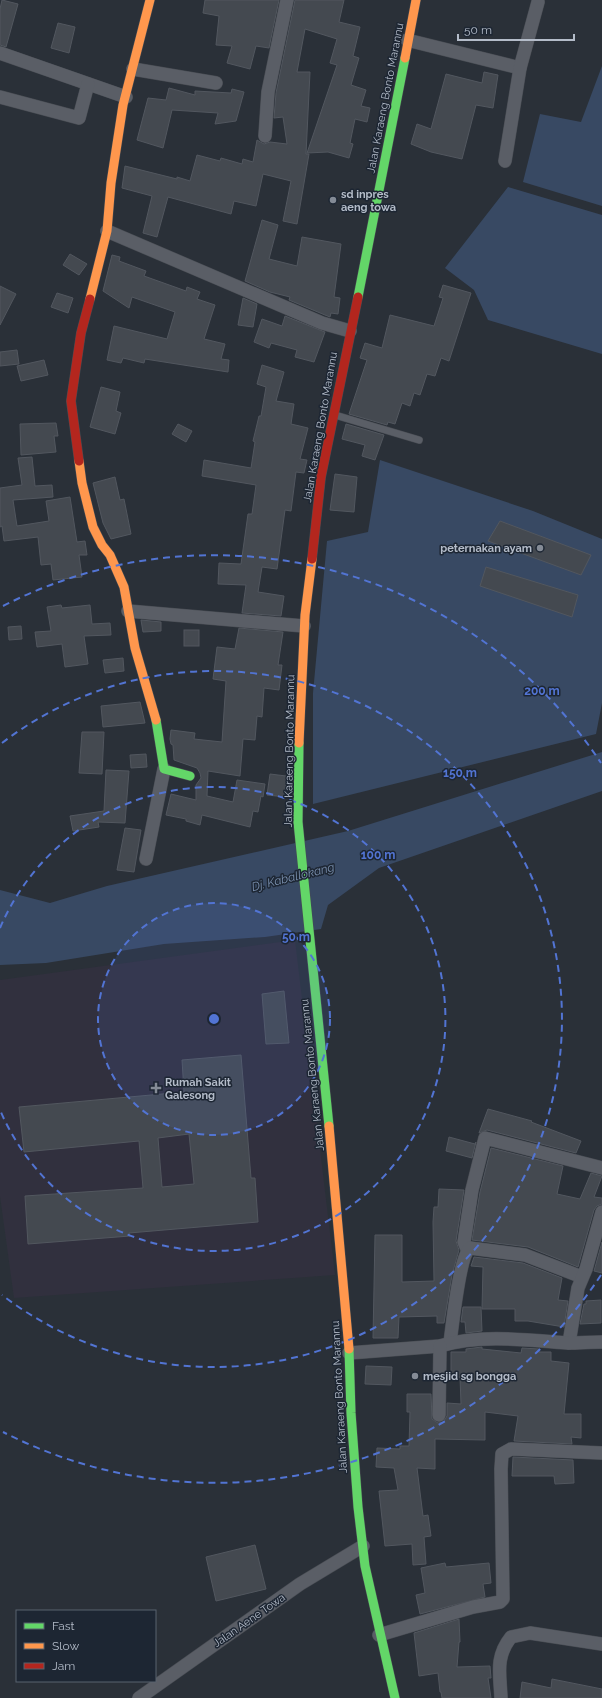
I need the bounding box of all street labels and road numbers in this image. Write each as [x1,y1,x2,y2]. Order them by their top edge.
street label: Jalan Karaeng Bonto Marannu [365,22,406,174]
street label: Jalan Karaeng Bonto Marannu [301,351,340,503]
street label: Jalan Karaeng Bonto Marannu [282,675,297,827]
street label: Jalan Karaeng Bonto Marannu [298,998,327,1152]
street label: Jalan Karaeng Bonto Marannu [329,1320,350,1474]
street label: Jalan Aene Towa [211,1591,288,1650]

